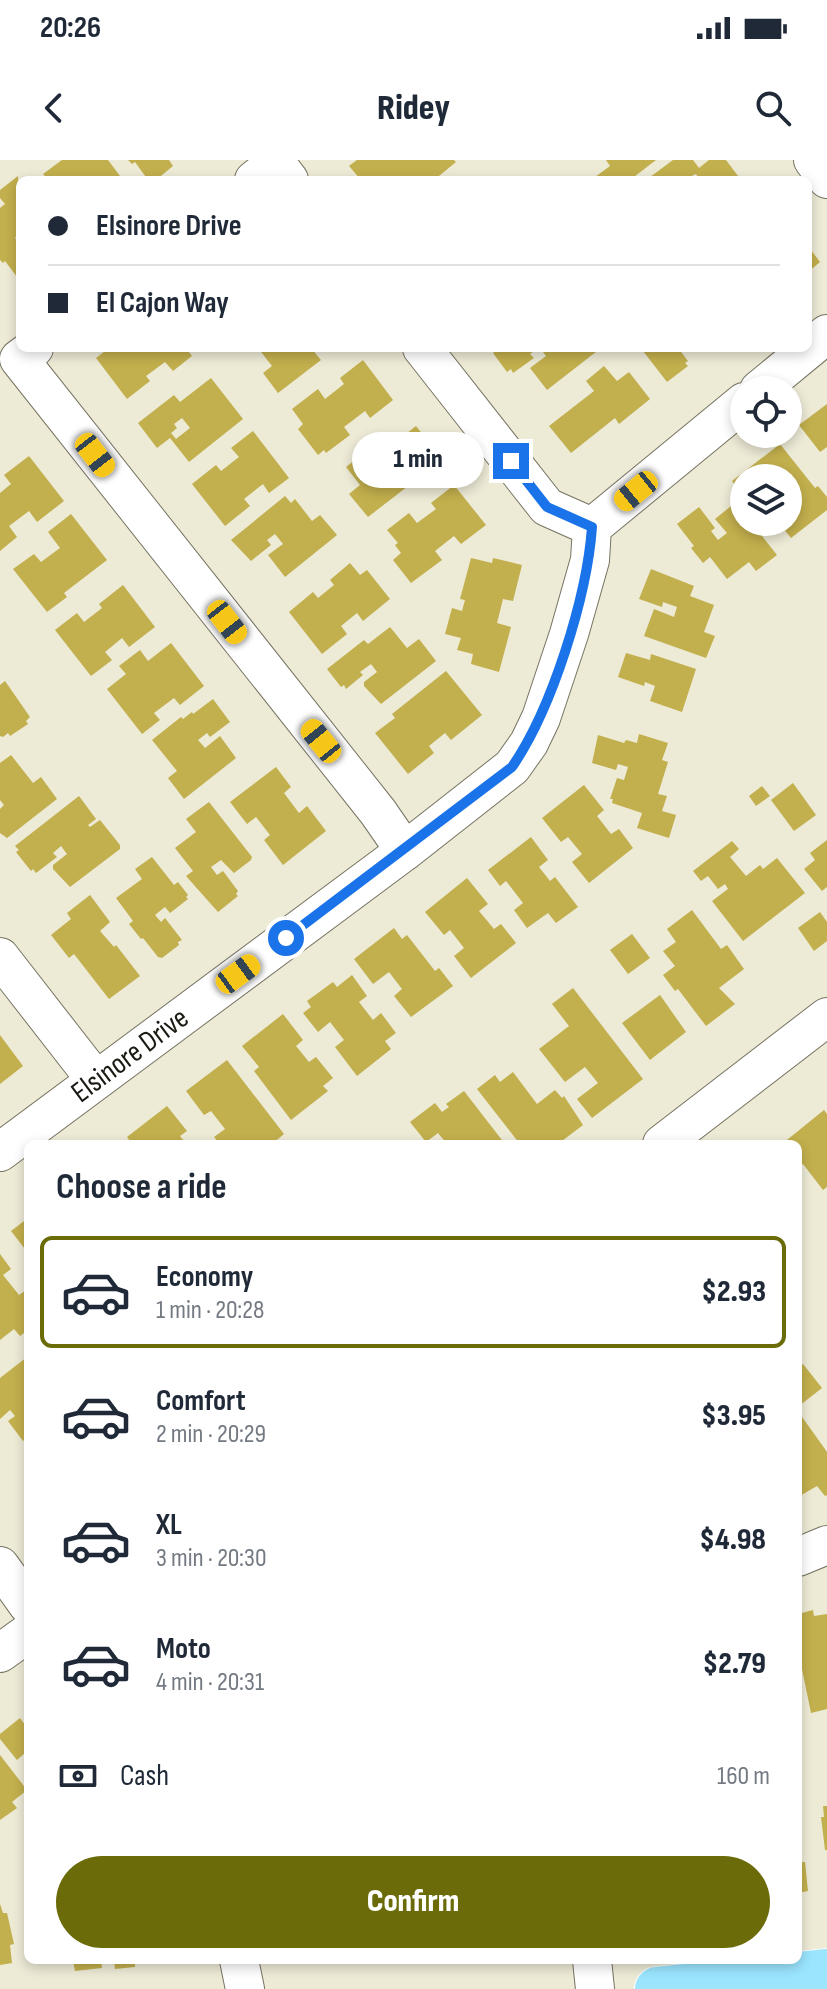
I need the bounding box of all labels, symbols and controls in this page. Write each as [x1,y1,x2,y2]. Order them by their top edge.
text: 20:26 [40,10,101,46]
icon: back [32,86,76,130]
icon: search [751,86,795,130]
text: Ridey [377,87,450,130]
text: Elsinore Drive [96,208,242,244]
text: El Cajon Way [96,285,229,321]
map controls [730,376,802,536]
button: locate [730,376,802,448]
car [71,429,119,481]
callout: 1 min [351,433,483,489]
route end [493,443,529,479]
text: 1 min [393,444,443,475]
button: layers [730,464,802,536]
car [610,467,662,515]
car [203,596,251,648]
car [297,715,345,767]
route start [268,920,304,956]
car [212,950,264,998]
street label: Elsinore Drive [64,1000,196,1111]
text: Choose a ride [56,1166,227,1209]
icon: car [60,1256,132,1328]
text: Economy [156,1259,253,1295]
text: $2.93 [702,1274,766,1310]
text: 1 min · 20:28 [156,1295,264,1326]
icon: car [60,1380,132,1452]
text: Comfort [156,1383,246,1419]
text: $3.95 [701,1398,766,1434]
text: 2 min · 20:29 [156,1419,266,1450]
icon: car [60,1504,132,1576]
text: XL [156,1507,182,1543]
text: $4.98 [700,1522,766,1558]
text: 3 min · 20:30 [156,1543,267,1574]
icon: car [60,1628,132,1700]
text: Moto [156,1631,211,1667]
text: $2.79 [703,1646,766,1682]
text: 4 min · 20:31 [156,1667,264,1698]
icon: cash [56,1754,100,1798]
text: Cash [120,1758,169,1794]
text: 160 m [717,1761,770,1792]
button: Confirm [56,1856,770,1948]

